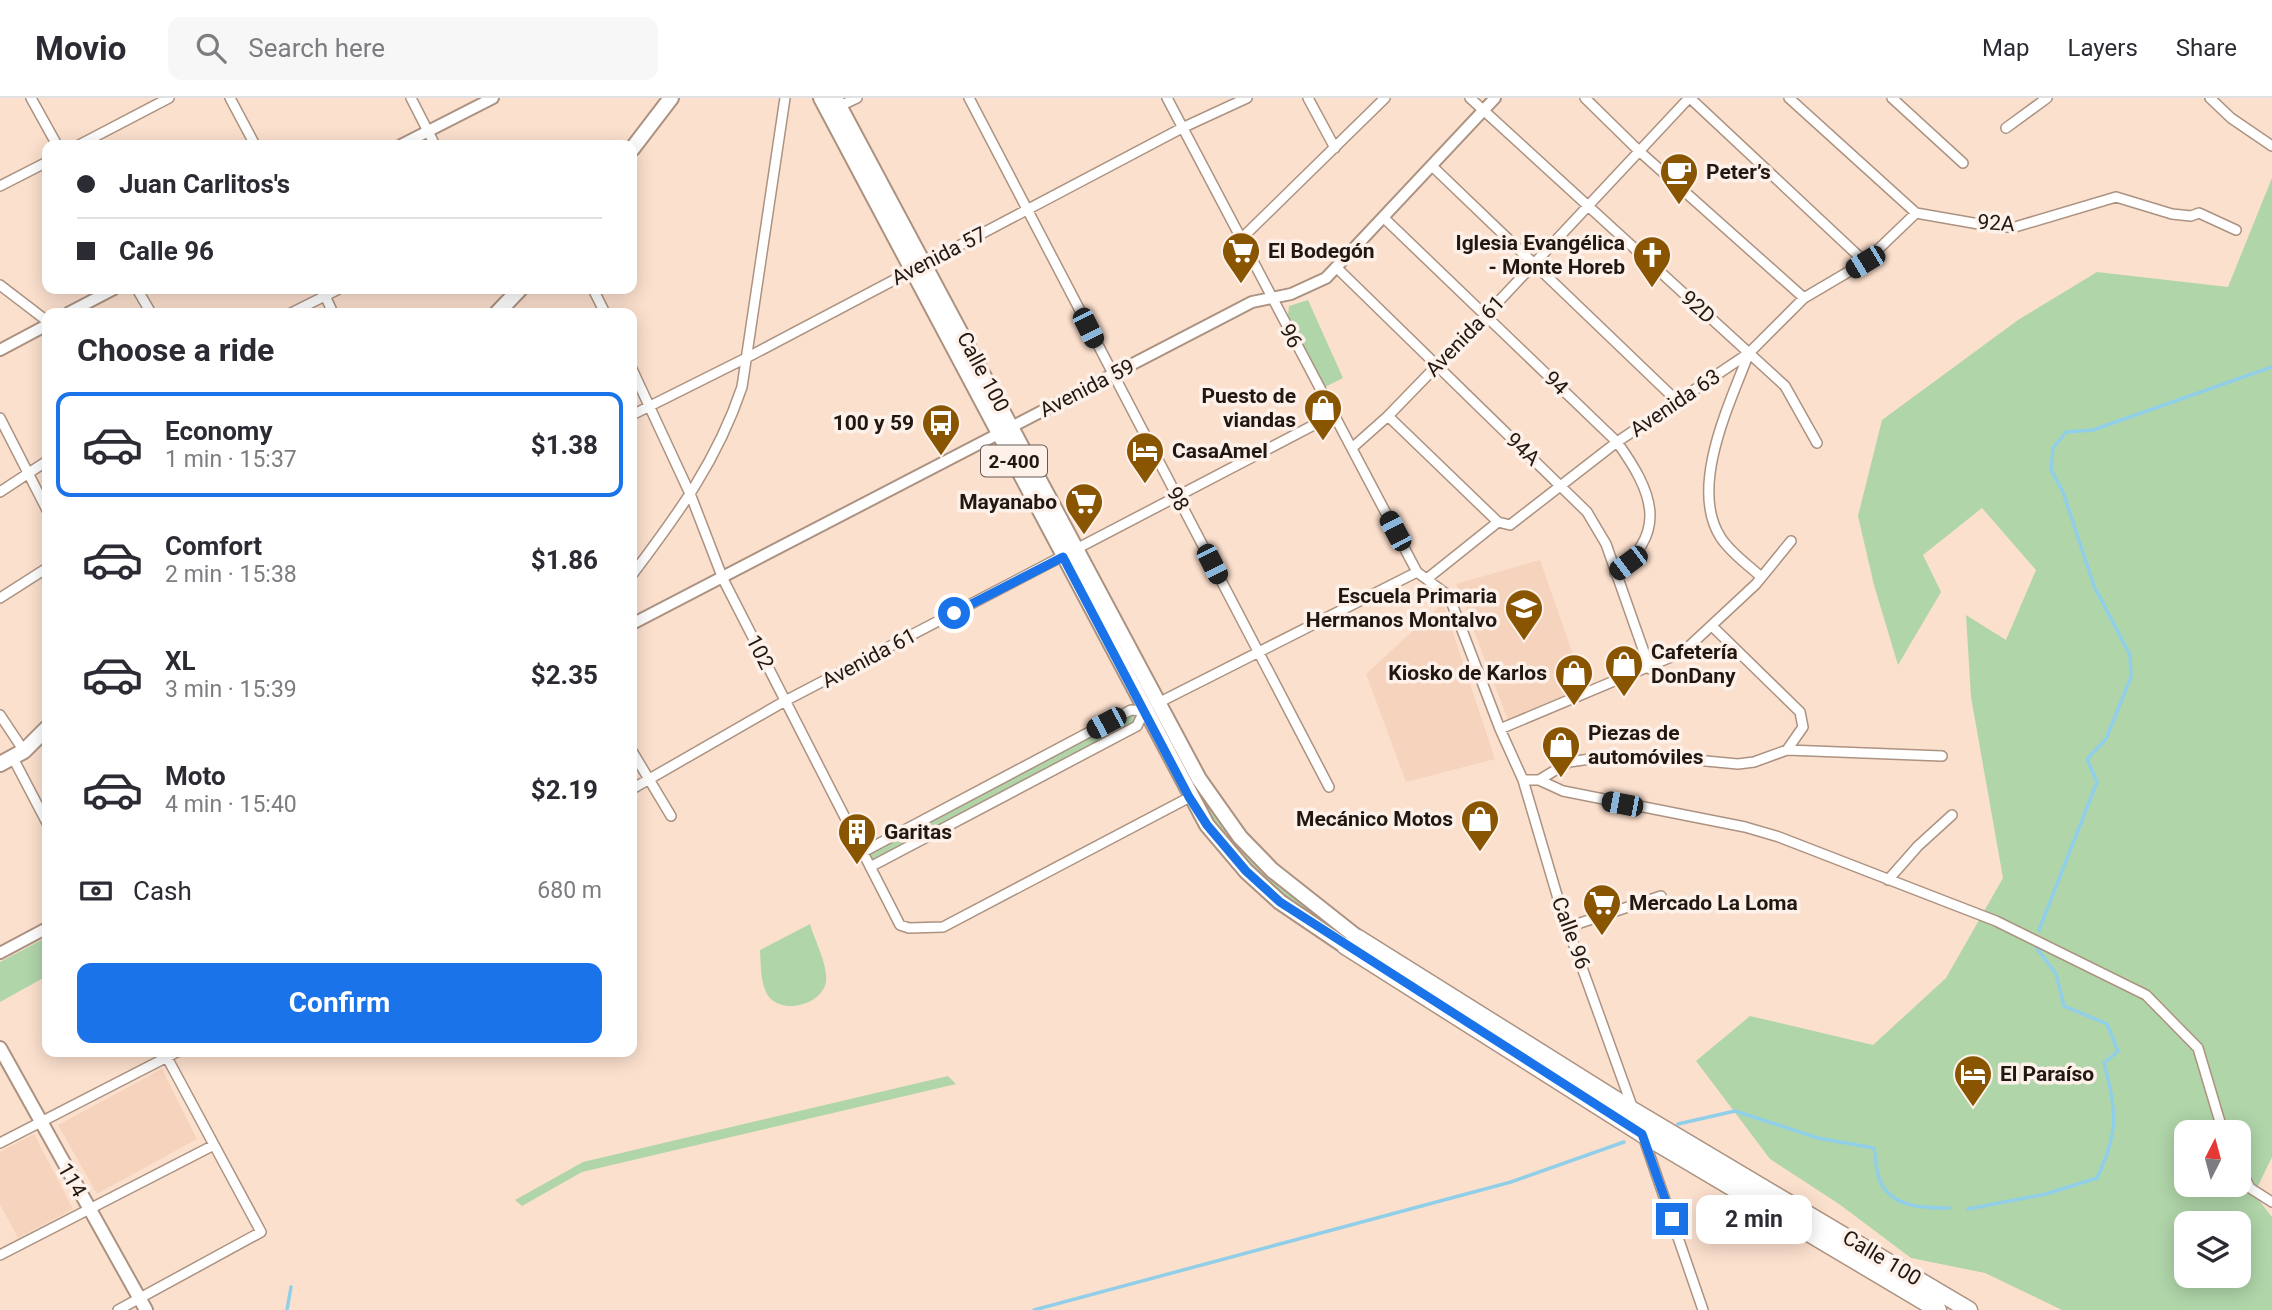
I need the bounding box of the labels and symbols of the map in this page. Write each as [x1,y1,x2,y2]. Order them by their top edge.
cafe icon: Peter’s [1658,151,1700,206]
place label: Peter’s [1706,160,1771,184]
street label: 92A [1977,210,2016,236]
street label: Avenida 57 [888,222,990,290]
supermarket icon: El Bodegón [1220,230,1262,285]
place label: Iglesia Evangélica - Monte Horeb [1455,231,1625,279]
church icon: Iglesia Evangélica - Monte Horeb [1631,234,1673,289]
place label: El Bodegón [1268,239,1375,263]
car [1842,242,1889,282]
street label: 92D [1676,286,1720,328]
street label: Avenida 61 [1421,291,1509,381]
car [1070,305,1107,351]
street label: 96 [1275,320,1307,352]
street label: Calle 100 [952,328,1014,416]
street label: Avenida 59 [1036,354,1138,422]
street label: Avenida 63 [1626,364,1724,442]
street label: 94 [1539,366,1573,400]
place label: Puesto de viandas [1202,384,1296,432]
shop icon: Puesto de viandas [1302,387,1344,442]
bus stop icon: 100 y 59 [920,402,962,457]
place label: 100 y 59 [833,411,914,435]
street label: 94A [1501,428,1545,471]
hotel icon: CasaAmel [1124,430,1166,485]
place label: CasaAmel [1172,439,1268,463]
road number: 2-400 [981,446,1047,476]
supermarket icon: Mayanabo [1063,481,1105,536]
street label: 98 [1162,483,1194,515]
place label: Mayanabo [959,490,1057,514]
car [1376,508,1415,554]
car [1194,541,1231,587]
car [1605,542,1652,584]
place label: Escuela Primaria Hermanos Montalvo [1306,584,1497,632]
school or university icon: Escuela Primaria Hermanos Montalvo [1503,587,1545,642]
route start [938,597,970,629]
street label: Avenida 61 [818,623,920,693]
street label: 102 [741,631,779,673]
place label: Cafetería DonDany [1651,640,1738,688]
shop icon: Cafetería DonDany [1603,643,1645,698]
shop icon: Kiosko de Karlos [1553,652,1595,707]
place label: Kiosko de Karlos [1388,661,1547,685]
car [1083,704,1130,742]
place label: Piezas de automóviles [1588,721,1704,769]
shop icon: Piezas de automóviles [1540,724,1582,779]
car [1600,790,1645,818]
shop icon: Mecánico Motos [1459,798,1501,853]
place label: Mecánico Motos [1296,807,1453,831]
building icon: Garitas [836,811,878,866]
place label: Garitas [884,820,952,844]
supermarket icon: Mercado La Loma [1581,882,1623,937]
place label: Mercado La Loma [1629,891,1798,915]
street label: Calle 96 [1547,894,1595,972]
hotel icon: El Paraíso [1952,1053,1994,1108]
place label: El Paraíso [2000,1062,2094,1086]
north arrow [2174,1120,2250,1197]
street label: 114 [53,1159,91,1201]
callout: 2 min [1696,1194,1812,1244]
route end [1656,1203,1688,1235]
street label: Calle 100 [1839,1225,1925,1291]

